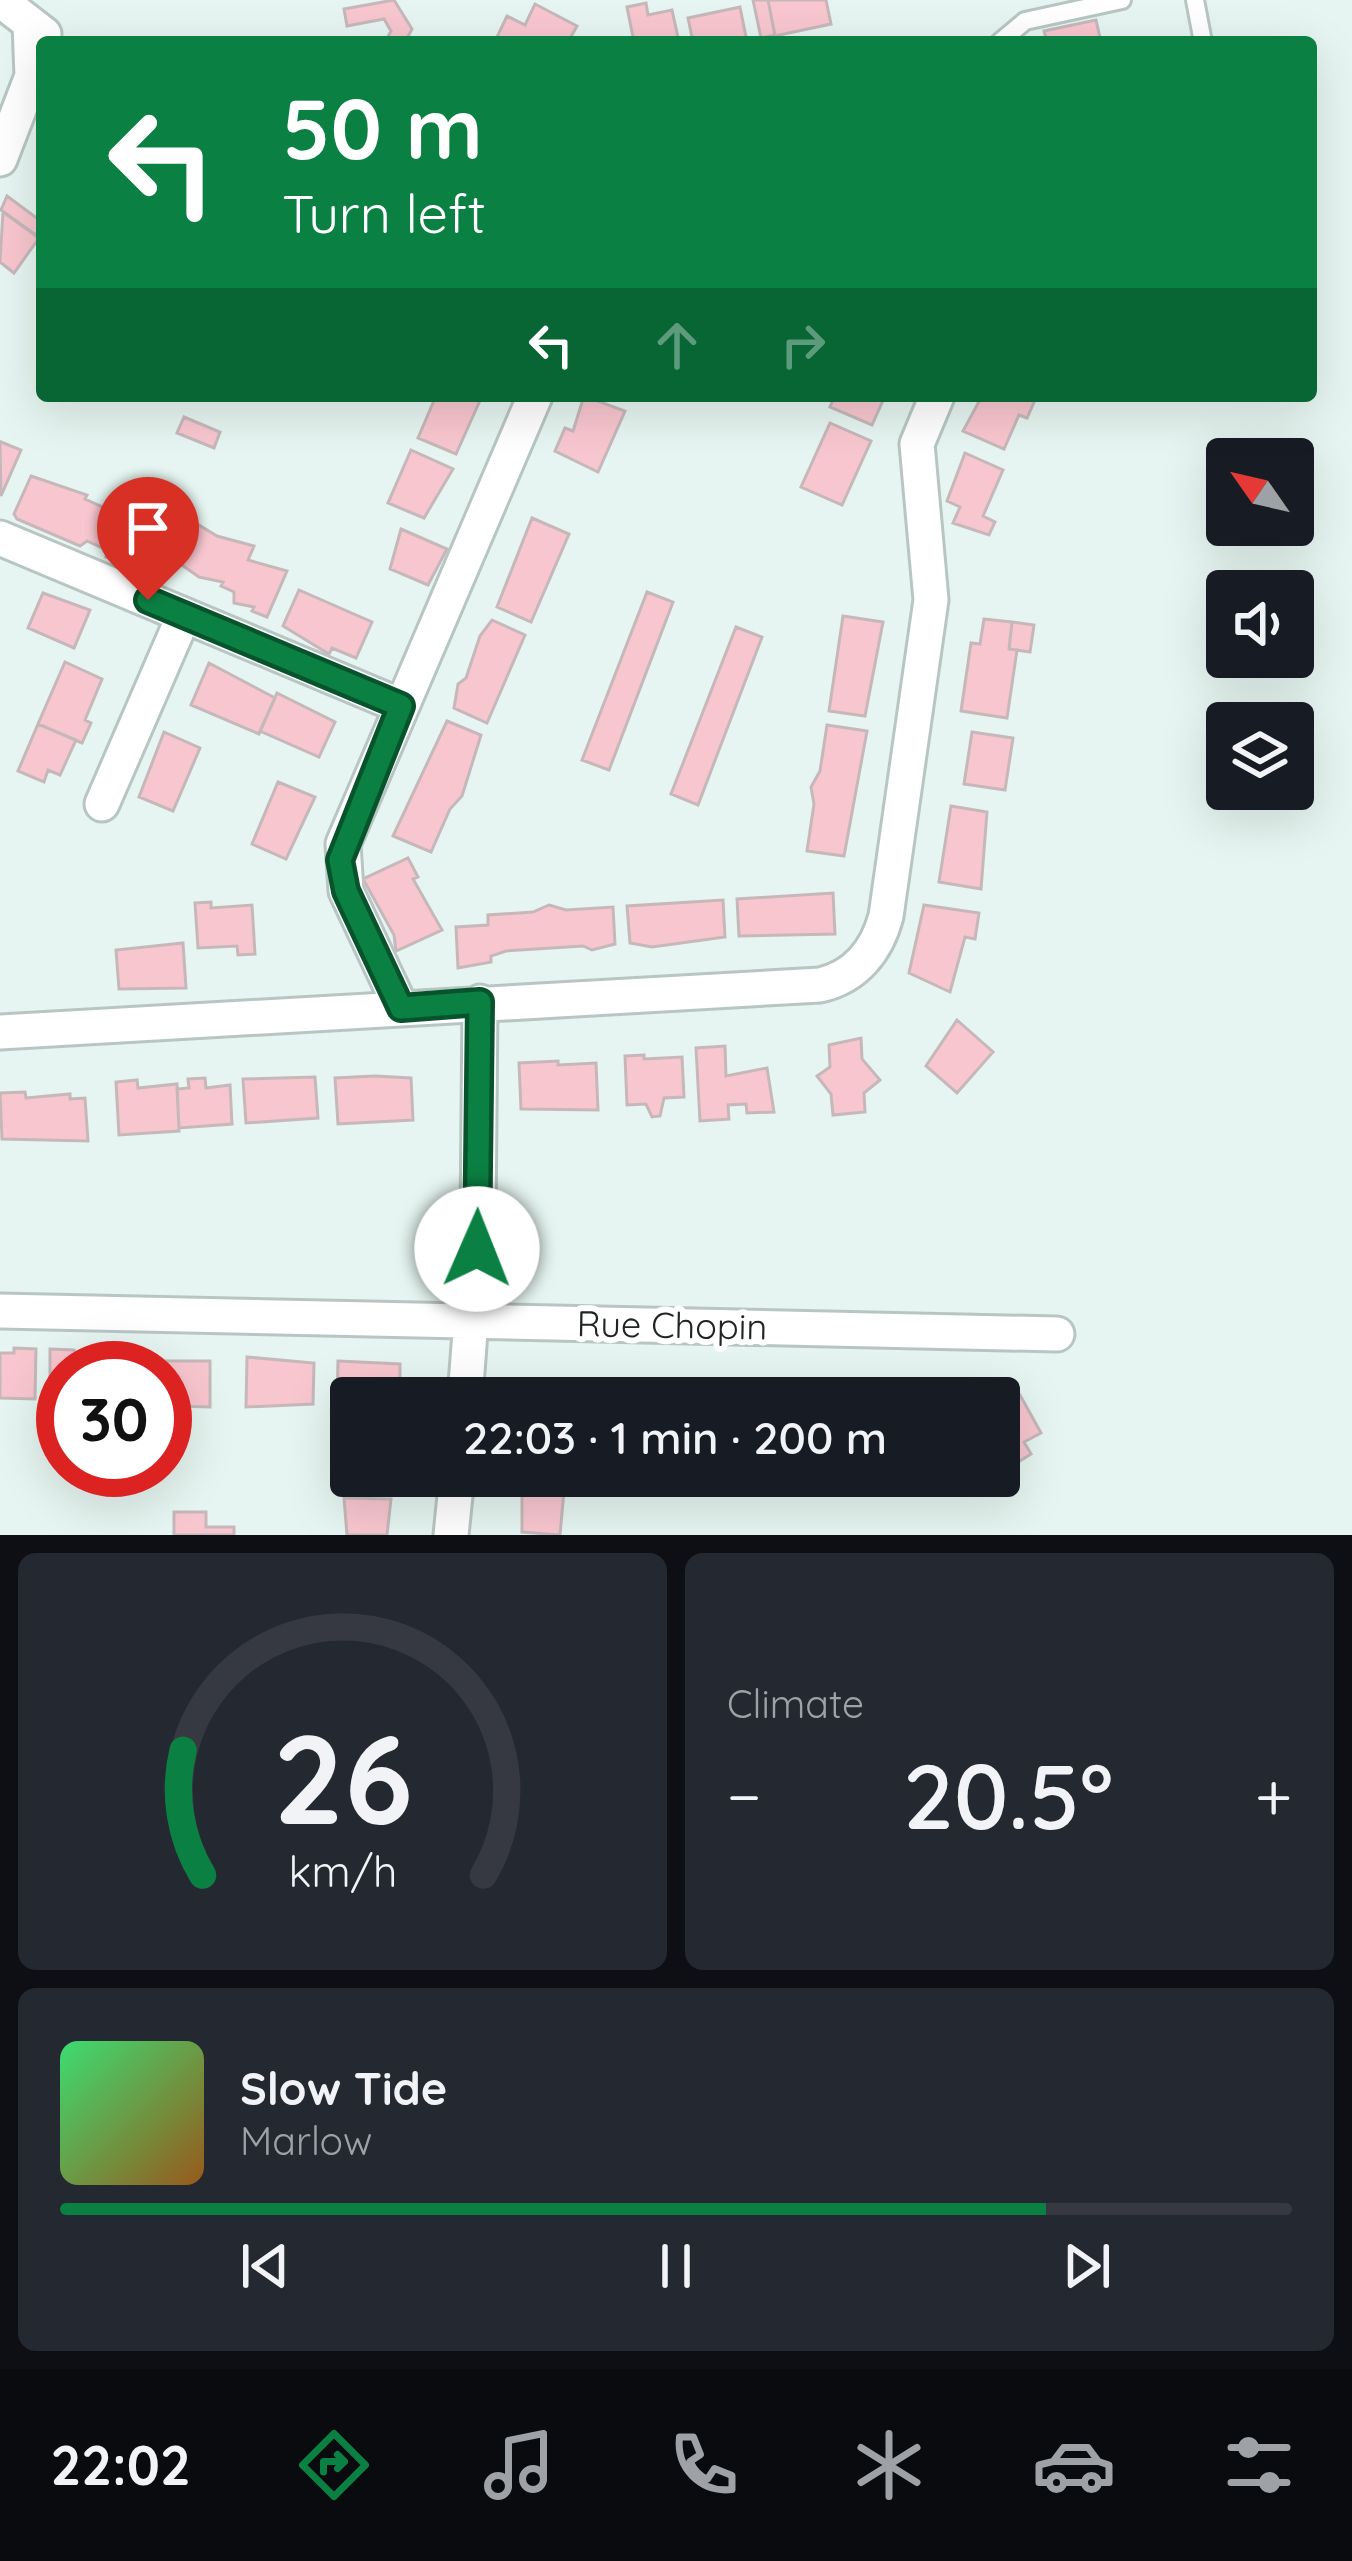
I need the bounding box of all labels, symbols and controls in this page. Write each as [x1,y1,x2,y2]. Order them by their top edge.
text: 50 m [282,75,483,180]
icon: left [84,84,240,240]
text: Turn left [282,179,486,247]
icon: left [518,312,584,378]
icon: ahead [644,312,710,378]
icon: right [770,312,836,378]
north arrow [1206,438,1314,546]
map controls [1206,438,1314,810]
pin [97,477,199,600]
icon: arrive [115,495,181,561]
button: sound [1206,570,1314,678]
button: layers [1206,702,1314,810]
position arrow [414,1186,540,1312]
street label: Rue Chopin [576,1300,768,1349]
speed limit sign: 30 [36,1341,192,1497]
text: 22:03 · 1 min · 200 m [463,1409,887,1465]
text: Climate [727,1679,864,1728]
text: 26 [272,1699,413,1855]
text: 20.5° [903,1739,1113,1852]
text: − [727,1754,761,1837]
text: + [1255,1754,1292,1837]
text: km/h [288,1843,397,1897]
text: Slow Tide [240,2060,447,2116]
text: Marlow [240,2116,372,2165]
icon: previous [232,2233,298,2299]
icon: pause [643,2233,709,2299]
icon: next [1054,2233,1120,2299]
icon: directions [292,2423,376,2507]
icon: music [477,2423,561,2507]
icon: phone [662,2423,746,2507]
icon: climate [847,2423,931,2507]
icon: car [1032,2423,1116,2507]
icon: filters [1217,2423,1301,2507]
text: 22:02 [51,2431,191,2499]

